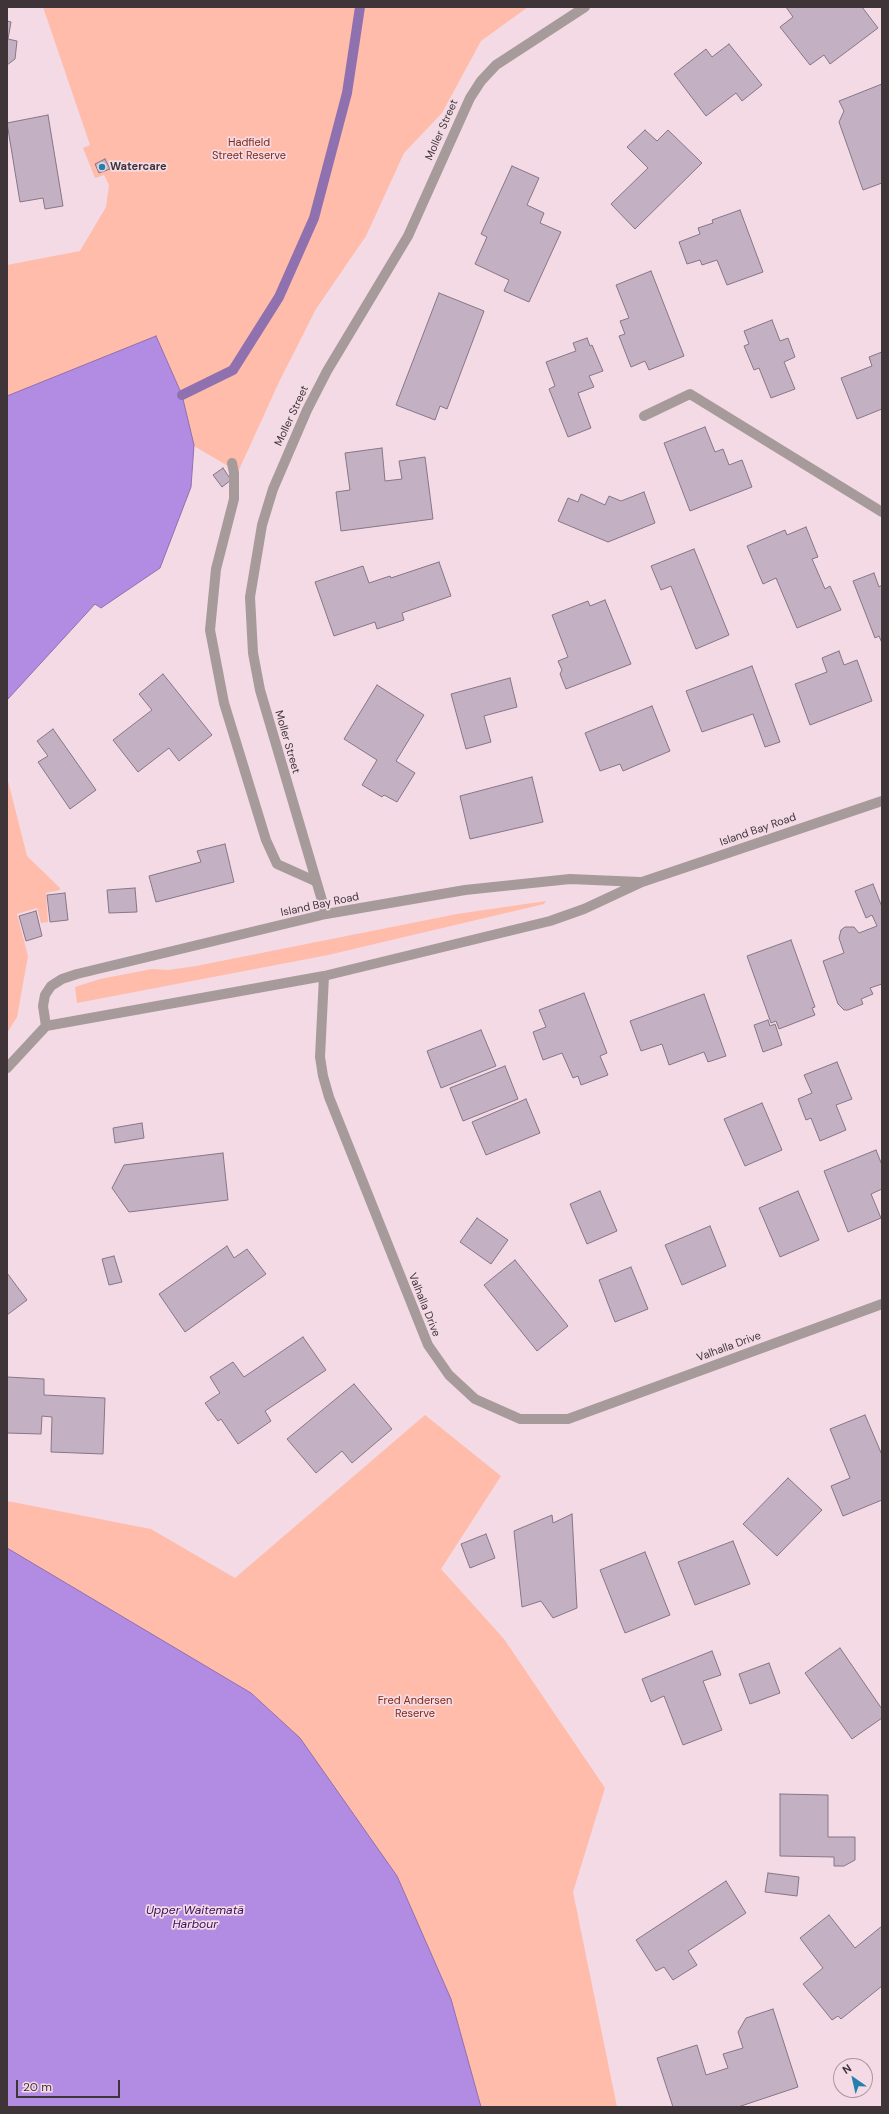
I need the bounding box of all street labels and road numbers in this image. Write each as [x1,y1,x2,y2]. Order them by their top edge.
street label: Moller Street [423,98,461,162]
street label: Moller Street [272,384,312,448]
street label: Moller Street [272,709,302,775]
street label: Island Bay Road [718,811,798,849]
street label: Island Bay Road [280,890,360,920]
street label: Valhalla Drive [405,1271,443,1339]
street label: Valhalla Drive [695,1329,763,1365]

